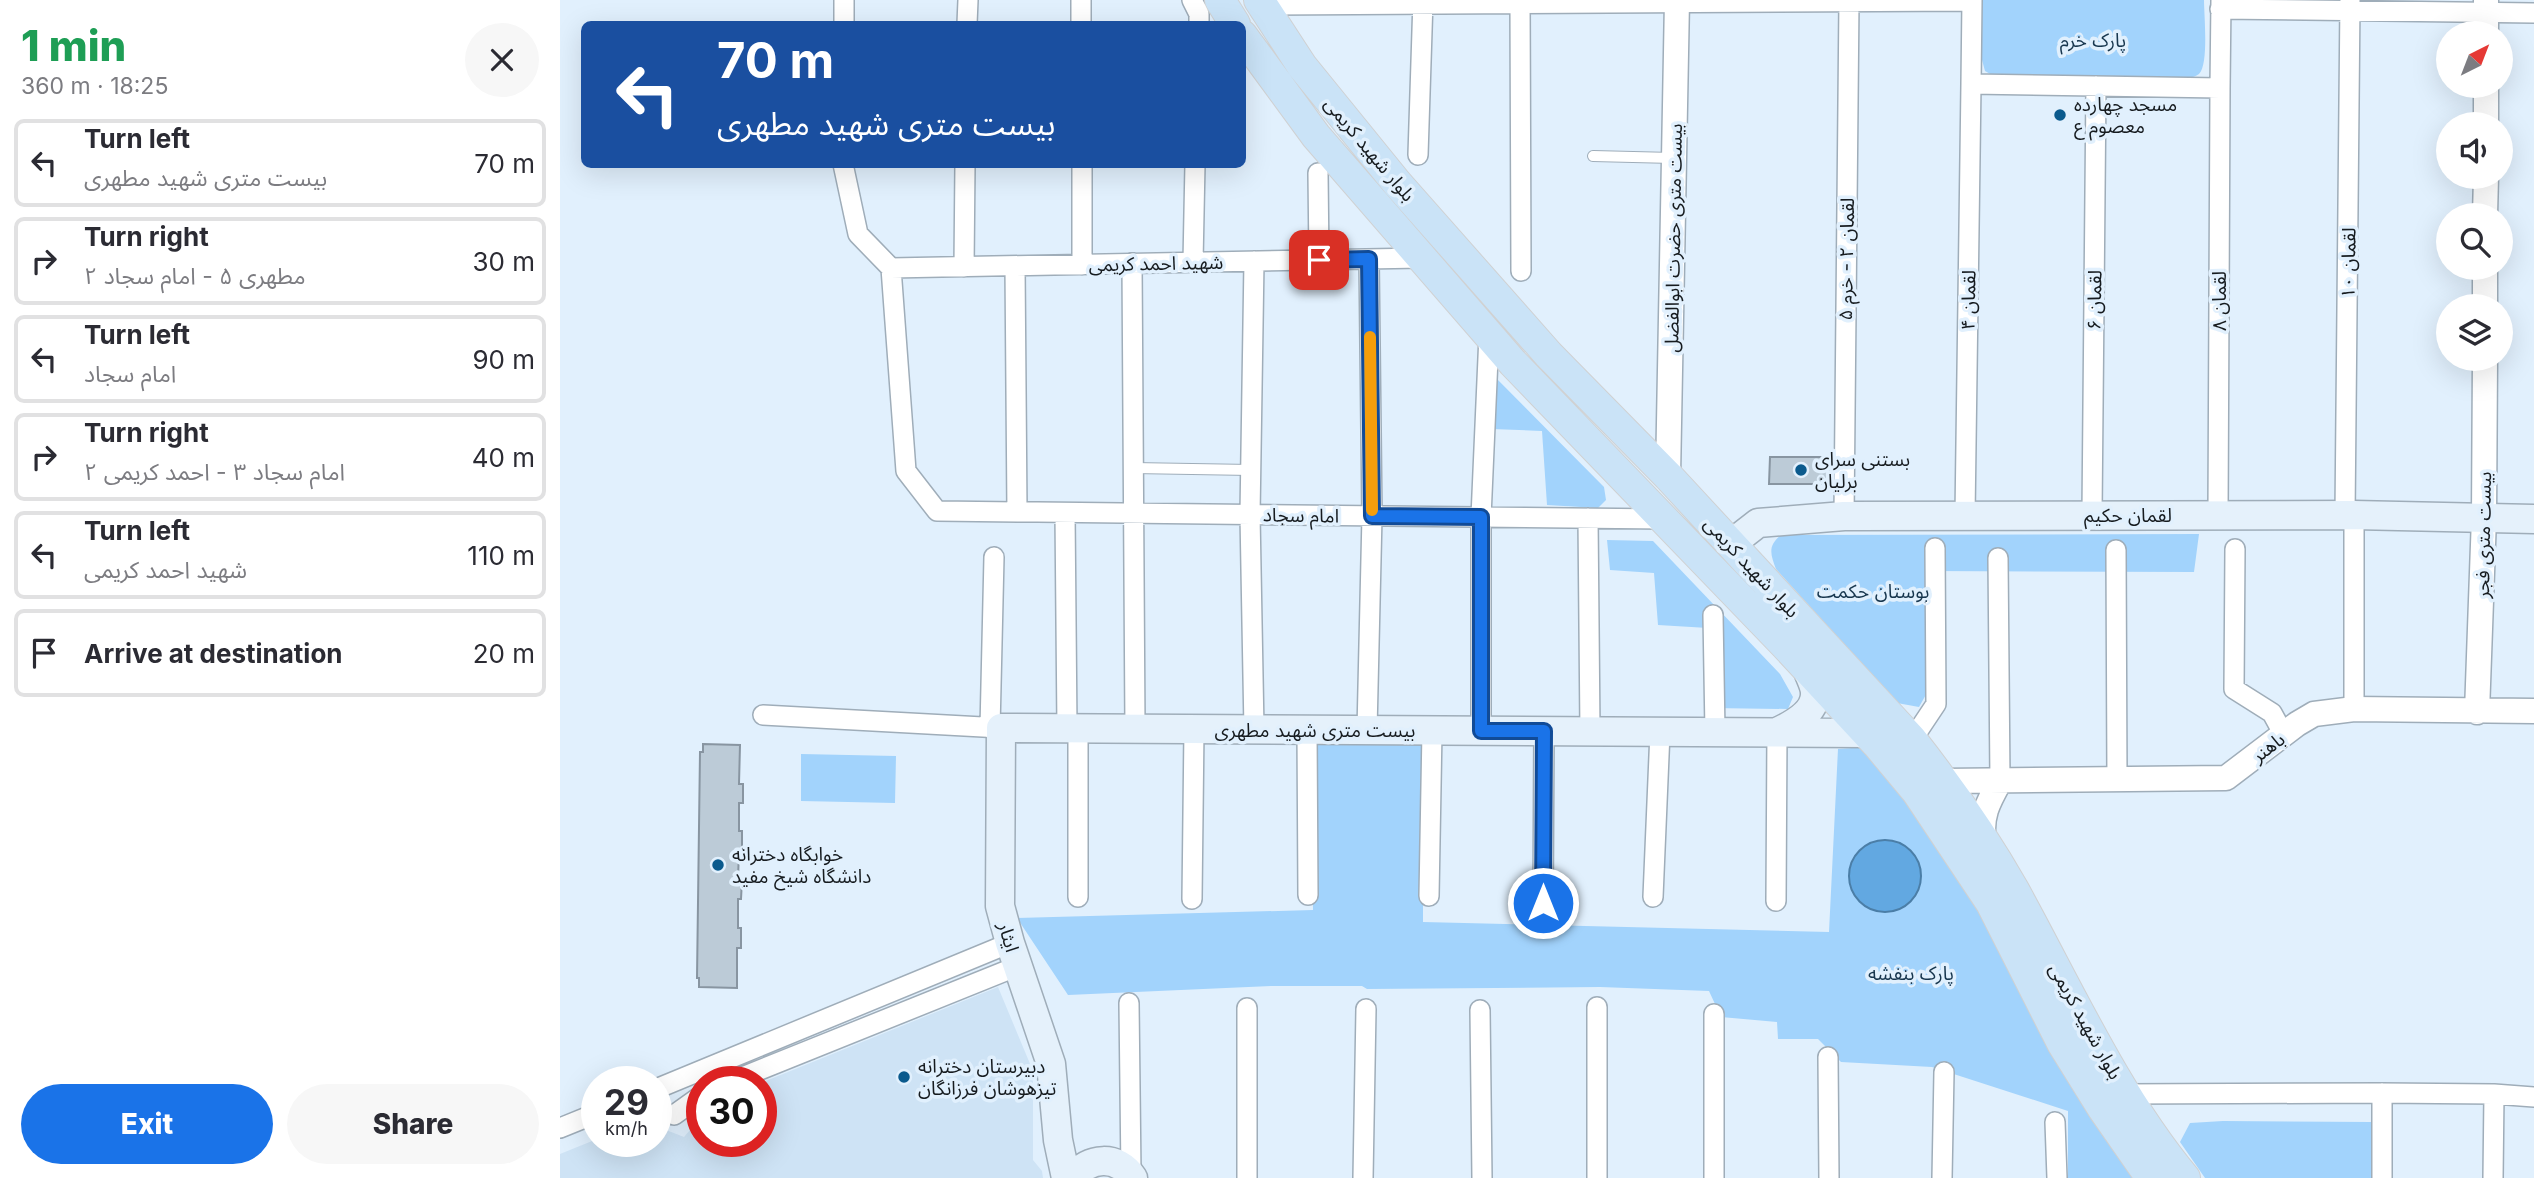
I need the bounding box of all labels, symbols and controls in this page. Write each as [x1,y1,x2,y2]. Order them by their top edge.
text: 1 min [21,20,126,71]
north arrow [2436,21,2513,98]
map controls [2436,21,2513,371]
button: close [465,23,539,97]
park label: پارک خرم [2060,29,2126,55]
text: 70 m [717,31,834,90]
icon: left [602,49,693,140]
text: 360 m · 18:25 [21,72,168,100]
street label: بلوار شهید کریمی [1319,92,1420,206]
place label: مسجد چهارده معصوم ع [2074,93,2177,141]
text: بیست متری شهید مطهری [717,104,1055,143]
marker: مسجد چهارده معصوم ع [2052,107,2068,123]
button: sound [2436,112,2513,189]
text: Turn left [84,123,190,154]
street label: بیست متری حضرت ابوالفضل [1660,123,1687,353]
icon: left [25,144,63,182]
text: 70 m [474,148,535,179]
text: بیست متری شهید مطهری [84,164,327,192]
street label: لقمان ۲ - خرم ۵ [1834,197,1862,321]
button: search [2436,203,2513,280]
text: Turn right [84,221,209,252]
street label: لقمان ۱۰ [2336,227,2361,299]
pin [1289,230,1349,290]
icon: arrive [1300,241,1338,279]
icon: right [25,242,63,280]
text: 30 m [472,246,535,277]
street label: شهید احمد کریمی [1088,251,1224,276]
text: مطهری ۵ - امام سجاد ۲ [84,262,306,290]
street label: لقمان ۴ [1956,270,1981,330]
street label: لقمان ۶ [2082,270,2107,330]
street label: لقمان ۸ [2208,271,2231,331]
button: layers [2436,294,2513,371]
text: Turn left [84,319,190,350]
icon: left [25,340,63,378]
text: 90 m [472,344,535,375]
text: امام سجاد [84,360,176,388]
text: Turn right [84,417,209,448]
icon: right [25,438,63,476]
text: 40 m [472,442,535,473]
place label: بستنی سرای برلیان [1815,448,1910,493]
text: امام سجاد ۳ - احمد کریمی ۲ [84,458,345,486]
marker: بستنی سرای برلیان [1793,462,1809,478]
street label: بیست متری فجر [2471,471,2496,600]
street label: امام سجاد [1263,503,1339,531]
street label: لقمان حکیم [2084,504,2172,530]
street label: بلوار شهید کریمی [1699,512,1804,622]
text: Turn left [84,515,190,546]
icon: left [25,536,63,574]
text: 110 m [467,540,535,571]
text: شهید احمد کریمی [84,556,247,584]
park label: بوستان حکمت [1817,580,1929,603]
icon: arrive [25,634,63,672]
text: Arrive at destination [84,638,343,669]
text: 20 m [473,638,535,669]
street label: بیست متری شهید مطهری [1215,719,1415,742]
street label: باهنر [2246,728,2289,768]
place label: خوابگاه دخترانه دانشگاه شیخ مفید [732,843,871,891]
marker: خوابگاه دخترانه دانشگاه شیخ مفید [710,857,726,873]
position arrow [1506,866,1580,940]
street label: ایثار [993,919,1024,955]
street label: بلوار شهید کریمی [2044,959,2127,1083]
park label: پارک بنفشه [1868,962,1954,986]
place label: دبیرستان دخترانه تیزهوشان فرزانگان [918,1055,1057,1100]
speed limit sign: 30 [686,1066,777,1157]
marker: دبیرستان دخترانه تیزهوشان فرزانگان [896,1069,912,1085]
text: 29 [604,1081,649,1123]
button: Exit [21,1084,273,1164]
button: Share [287,1084,539,1164]
text: km/h [605,1118,648,1139]

